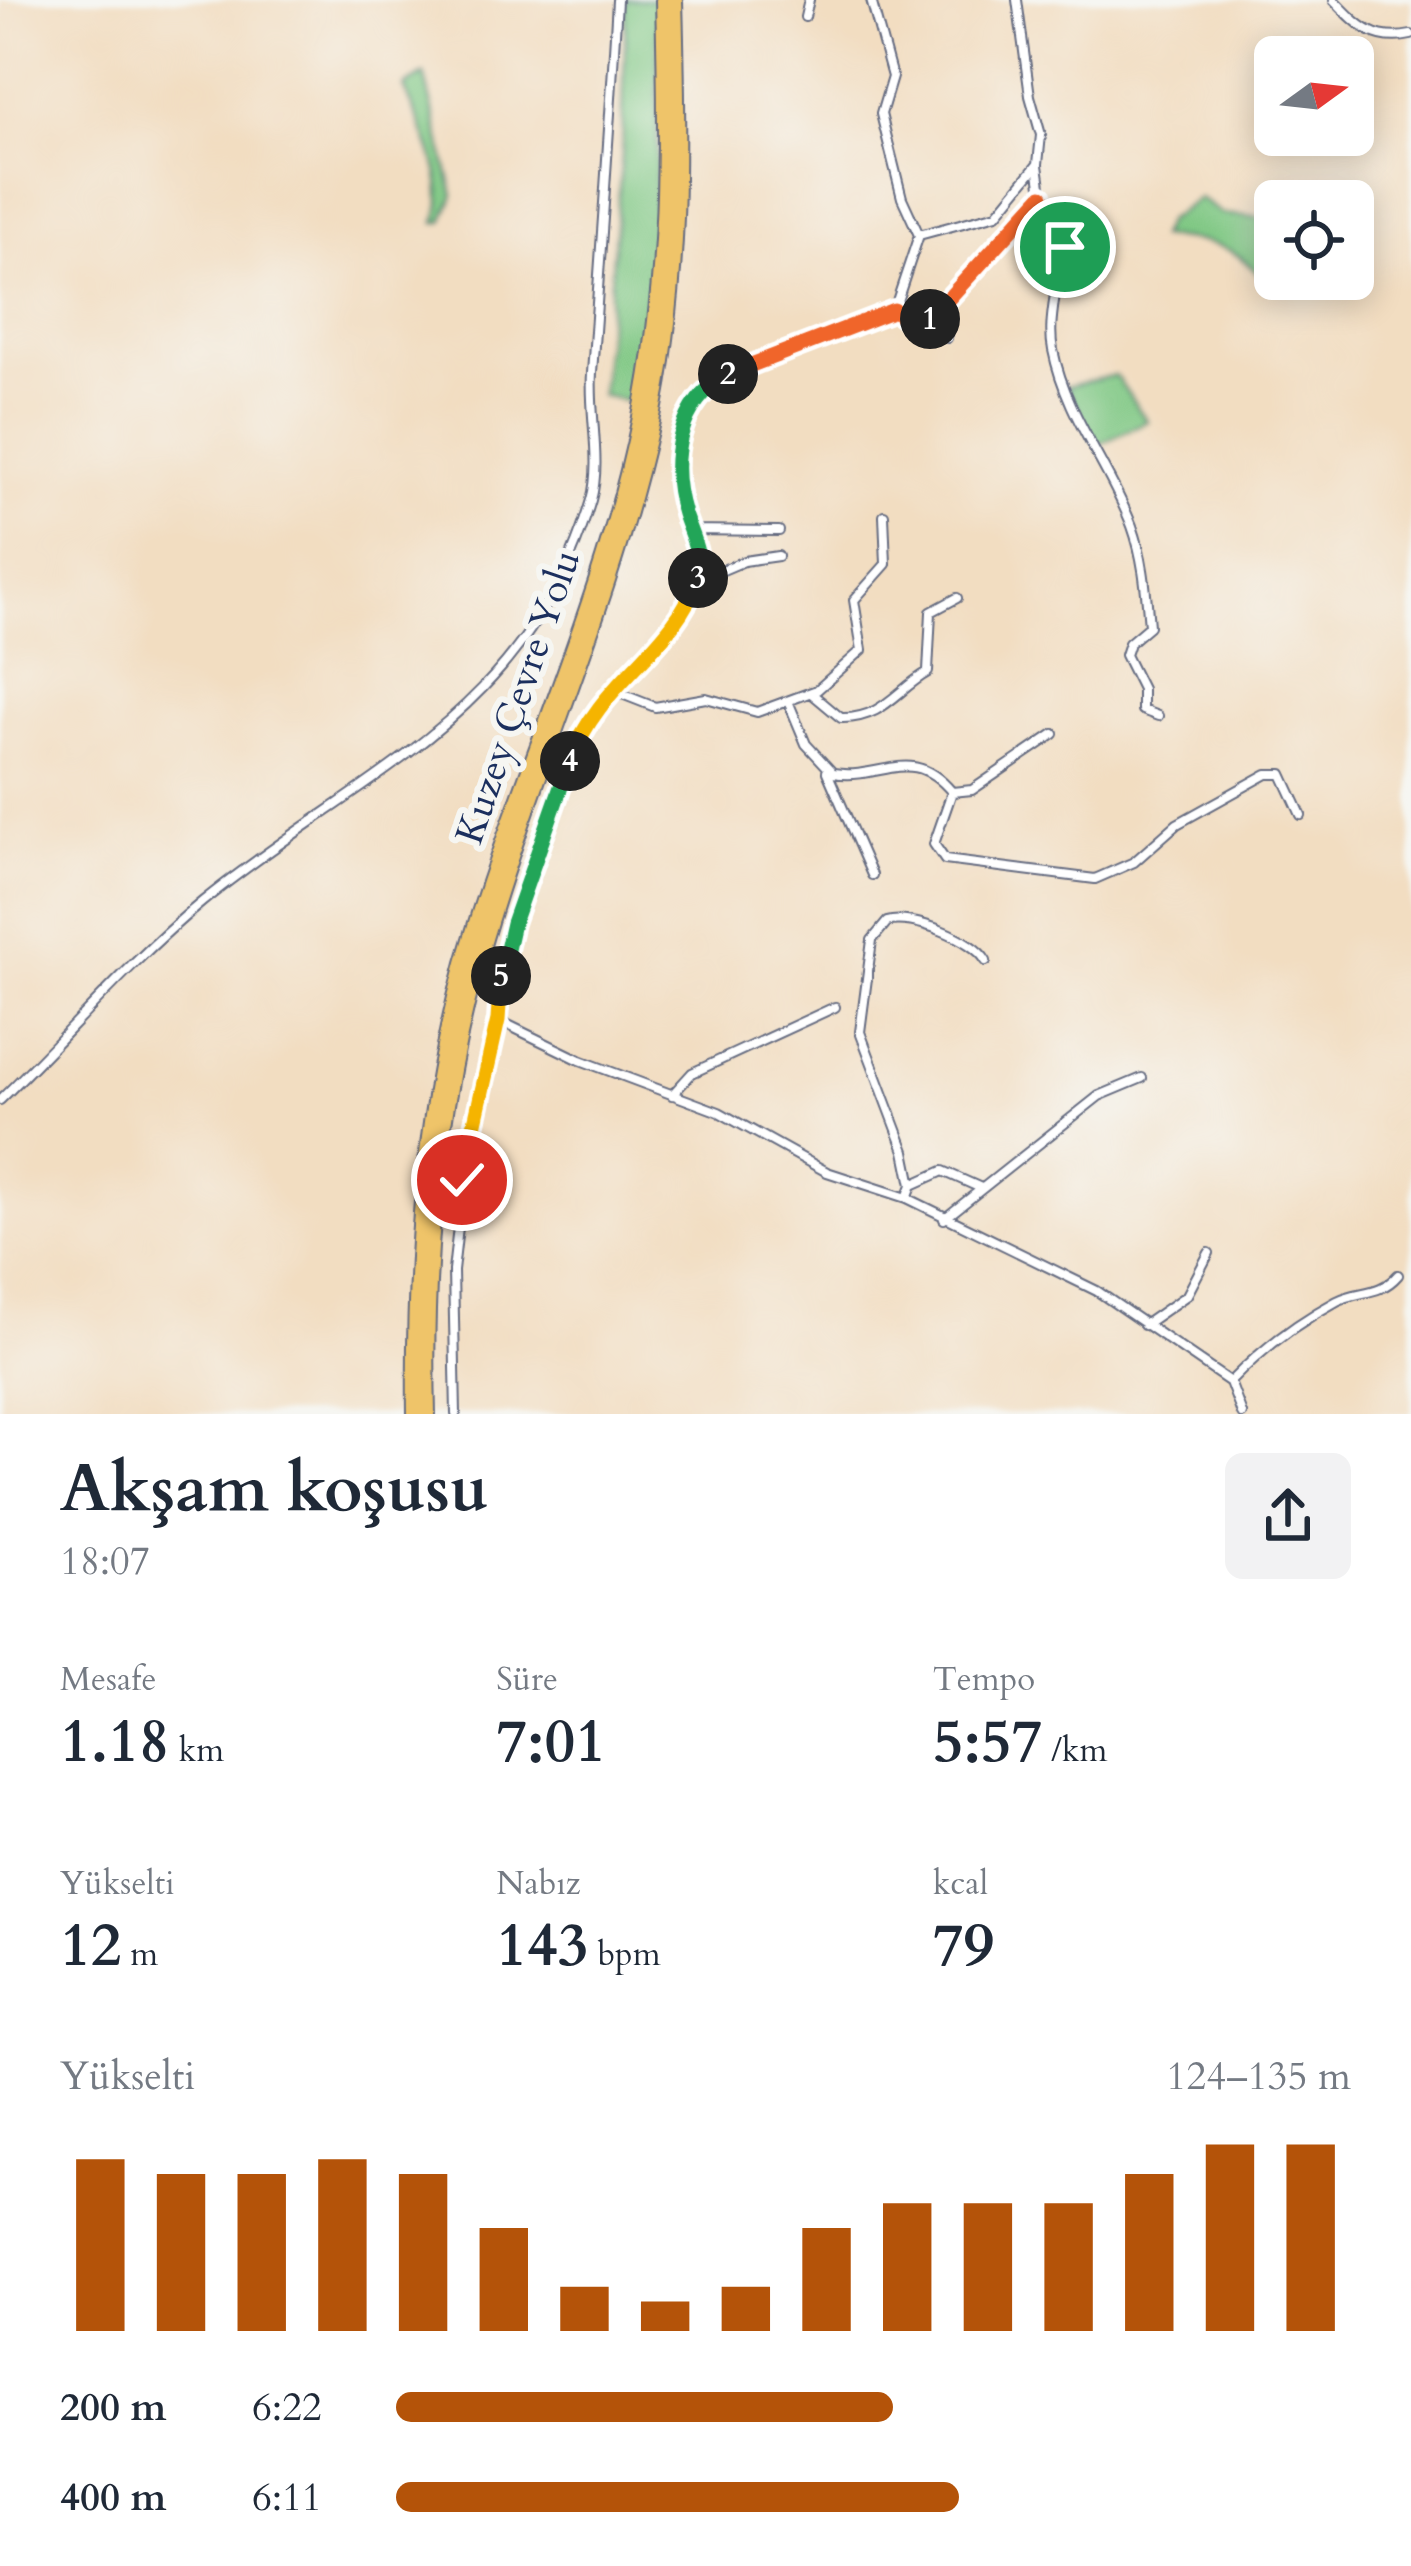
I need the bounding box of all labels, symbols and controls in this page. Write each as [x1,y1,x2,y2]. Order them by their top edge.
north arrow [1254,36,1374,156]
map controls [1254,36,1374,300]
button: locate [1254,180,1374,300]
pin [1014,196,1116,298]
icon: arrive [1032,214,1098,280]
pin: 1 [900,289,960,349]
text: 1 [922,296,938,341]
pin: 2 [698,344,758,404]
text: 2 [720,351,736,396]
street label: Kuzey Çevre Yolu [443,543,593,851]
pin: 3 [668,548,728,608]
text: 3 [690,555,706,600]
pin: 4 [540,731,600,791]
text: 4 [562,738,578,783]
pin: 5 [471,946,531,1006]
text: 5 [493,953,509,998]
pin [411,1129,513,1231]
icon: check [429,1147,495,1213]
text: Akşam koşusu [60,1445,489,1534]
button: share [1225,1453,1351,1579]
text: 18:07 [60,1535,150,1588]
text: Mesafe [60,1657,156,1702]
text: Süre [496,1657,558,1702]
text: Tempo [933,1657,1035,1702]
text: 1.18 [60,1702,170,1783]
text: 7:01 [496,1702,606,1783]
text: 5:57 [933,1702,1042,1783]
text: km [170,1728,224,1773]
text: /km [1042,1728,1107,1773]
text: Yükselti [60,1861,174,1906]
text: Nabız [496,1861,580,1906]
text: kcal [933,1861,988,1906]
text: 12 [60,1906,121,1987]
text: 143 [496,1906,589,1987]
text: 79 [933,1906,994,1987]
text: m [121,1932,158,1977]
text: bpm [589,1932,661,1977]
text: Yükselti [60,2050,195,2103]
text: 124–135 m [1166,2050,1351,2103]
text: 200 m [60,2381,166,2434]
text: 6:22 [252,2381,322,2434]
text: 400 m [60,2471,166,2524]
text: 6:11 [252,2471,322,2524]

